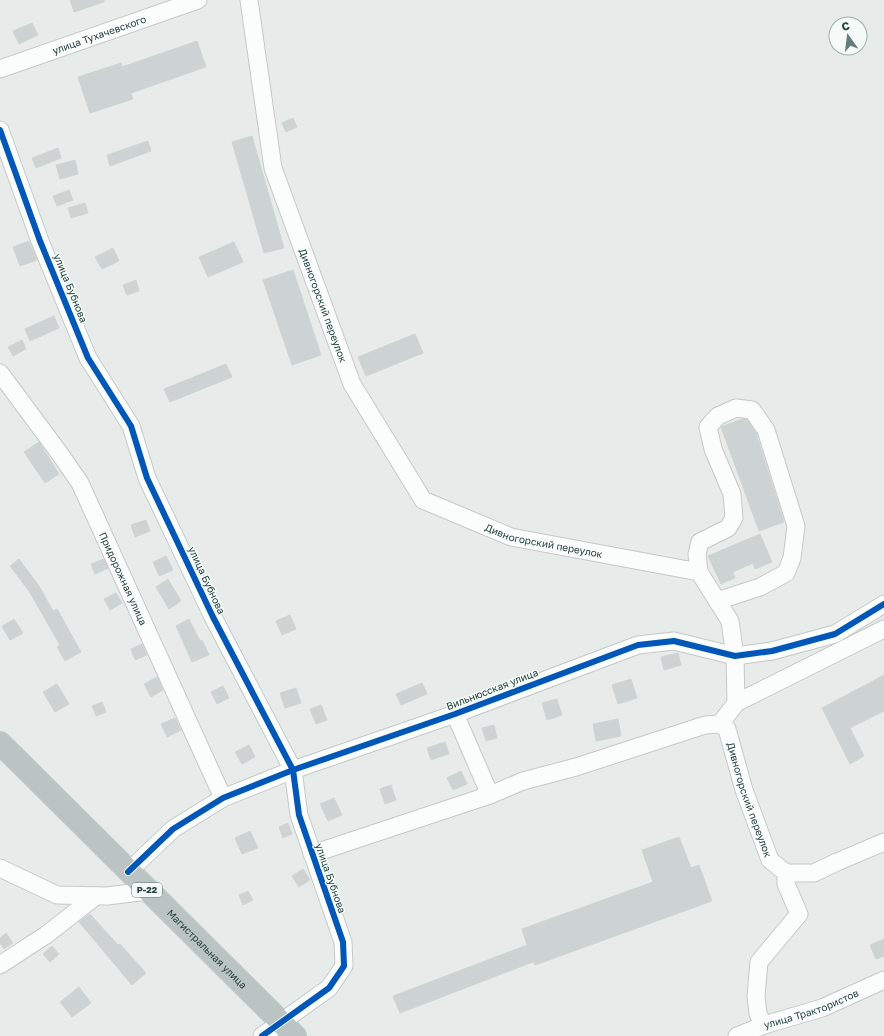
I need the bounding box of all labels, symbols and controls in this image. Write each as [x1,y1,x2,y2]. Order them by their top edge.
street label: улица Тухачевского [51,13,148,56]
north arrow [828,16,868,56]
text: С [840,19,851,33]
street label: Дивногорский переулок [297,247,350,364]
street label: улица Бубнова [52,252,90,324]
street label: Дивногорский переулок [483,521,604,560]
street label: Придорожная улица [97,530,150,627]
street label: улица Бубнова [186,544,228,616]
street label: Вильнюсская улица [444,666,540,712]
street label: Дивногорский переулок [725,741,774,859]
street label: улица Бубнова [313,841,349,915]
road number: Р-22 [132,883,162,897]
street label: Магистральная улица [165,907,250,991]
street label: улица Трактористов [762,986,861,1031]

